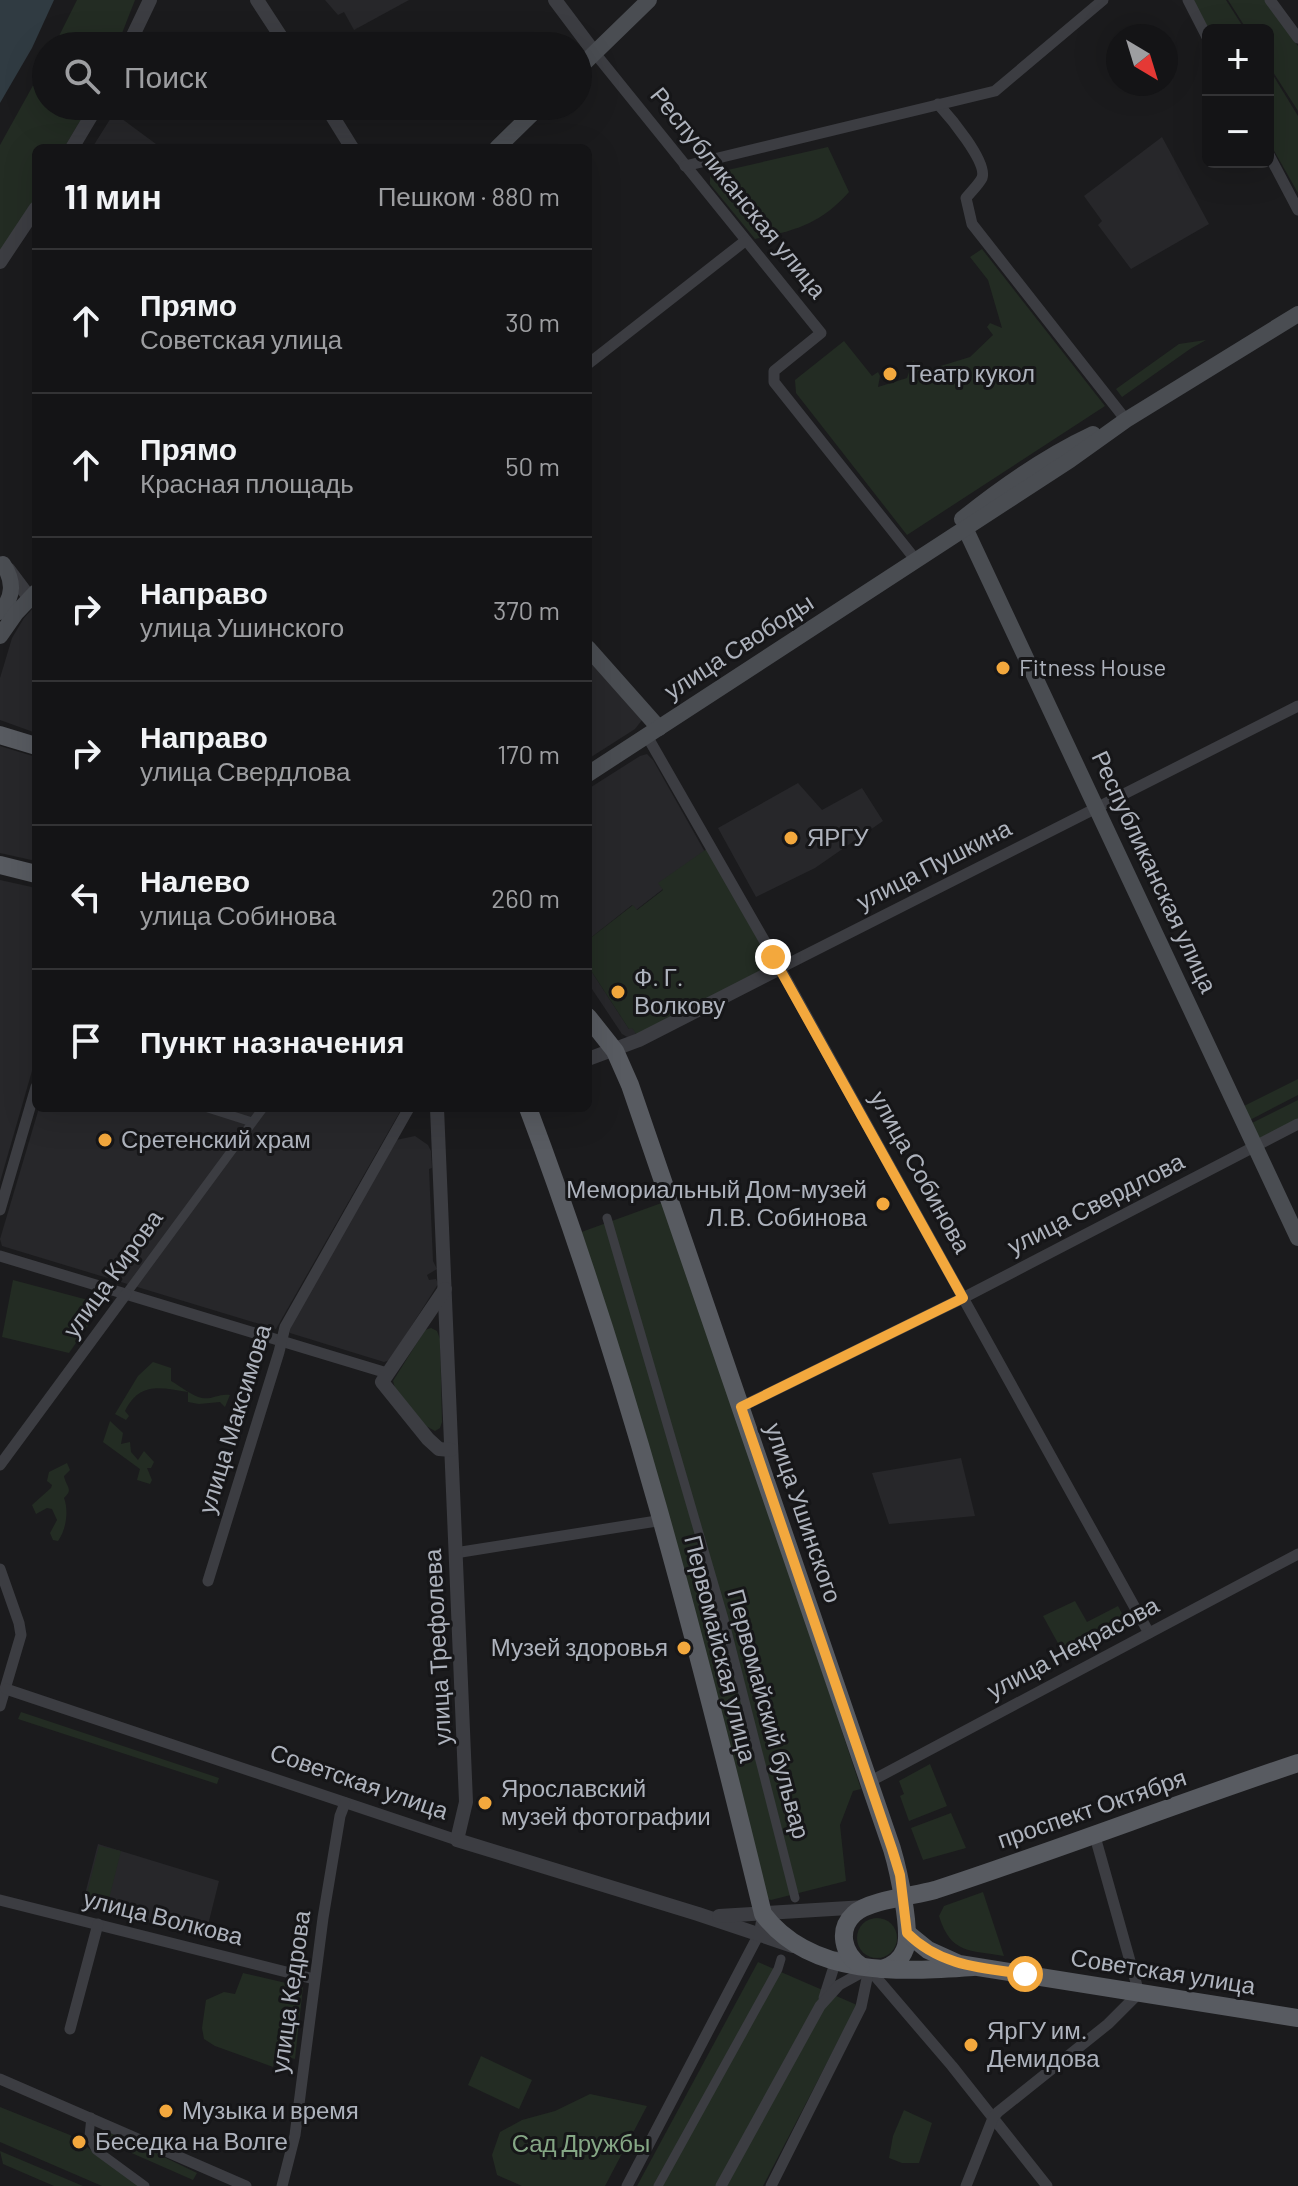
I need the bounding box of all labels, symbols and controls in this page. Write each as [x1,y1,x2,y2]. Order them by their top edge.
north arrow [1106,24,1178,96]
map controls [1202,24,1274,168]
button: + [1202,24,1274,96]
search box [32,32,592,120]
icon: search [60,54,104,98]
text: Поиск [124,58,207,94]
street label: Республиканская улица [645,81,834,304]
button: − [1202,96,1274,168]
text: 11 мин [64,175,162,216]
text: Пешком · 880 m [378,180,560,211]
text: Прямо [140,286,237,322]
icon: ahead [64,299,108,343]
text: 30 m [505,306,560,337]
text: Советская улица [140,323,342,354]
place label: Театр кукол [906,358,1035,387]
marker: Театр кукол [881,365,899,383]
text: Прямо [140,430,237,466]
icon: ahead [64,443,108,487]
text: 50 m [505,450,560,481]
text: Красная площадь [140,467,354,498]
text: Направо [140,574,268,610]
icon: right [64,587,108,631]
street label: улица Свободы [658,587,818,705]
text: 370 m [493,594,560,625]
text: улица Ушинского [140,611,344,642]
place label: Fitness House [1019,652,1166,681]
marker: Fitness House [994,659,1012,677]
text: Направо [140,718,268,754]
icon: right [64,731,108,775]
text: 170 m [497,738,560,769]
street label: Республиканская улица [1087,746,1224,997]
text: улица Свердлова [140,755,350,786]
street label: улица Пушкина [851,812,1016,915]
place label: ЯРГУ [807,822,869,851]
marker: ЯРГУ [782,829,800,847]
text: Налево [140,862,250,898]
icon: left [64,875,108,919]
text: 260 m [491,882,560,913]
text: улица Собинова [140,899,336,930]
route end [755,939,791,975]
place label: Ф. Г. Волкову [634,962,725,1019]
marker: Ф. Г. Волкову [609,983,627,1001]
icon: arrive [64,1019,108,1063]
text: Пункт назначения [140,1023,404,1059]
street label: улица Собинова [865,1085,978,1258]
place label: Сретенский храм [121,1124,311,1153]
marker: Сретенский храм [96,1131,114,1149]
street label: улица Свердлова [1002,1145,1189,1260]
place label: Мемориальный Дом-музей Л.В. Собинова [566,1174,868,1231]
marker: Мемориальный Дом-музей Л.В. Собинова [874,1195,892,1213]
street label: улица Кирова [56,1203,168,1343]
street label: улица Максимова [191,1320,276,1517]
street label: улица Ушинского [760,1419,849,1606]
street label: Первомайская улица [679,1532,764,1766]
street label: улица Трефолева [417,1548,456,1746]
street label: Первомайский бульвар [722,1585,817,1842]
street label: улица Некрасова [982,1589,1164,1704]
place label: Музей здоровья [491,1632,668,1661]
marker: Музей здоровья [675,1639,693,1657]
street label: Советская улица [267,1736,453,1825]
street label: проспект Октября [993,1762,1190,1853]
place label: Ярославский музей фотографии [501,1773,711,1830]
marker: Ярославский музей фотографии [476,1794,494,1812]
street label: улица Волкова [81,1883,247,1951]
street label: улица Кедрова [264,1908,315,2075]
street label: Советская улица [1069,1942,1258,2000]
route start [1007,1956,1043,1992]
place label: ЯрГУ им. Демидова [987,2015,1100,2072]
marker: ЯрГУ им. Демидова [962,2036,980,2054]
place label: Музыка и время [182,2095,359,2124]
marker: Музыка и время [157,2102,175,2120]
place label: Беседка на Волге [95,2126,288,2155]
park label: Сад Дружбы [512,2128,650,2157]
marker: Беседка на Волге [70,2133,88,2151]

